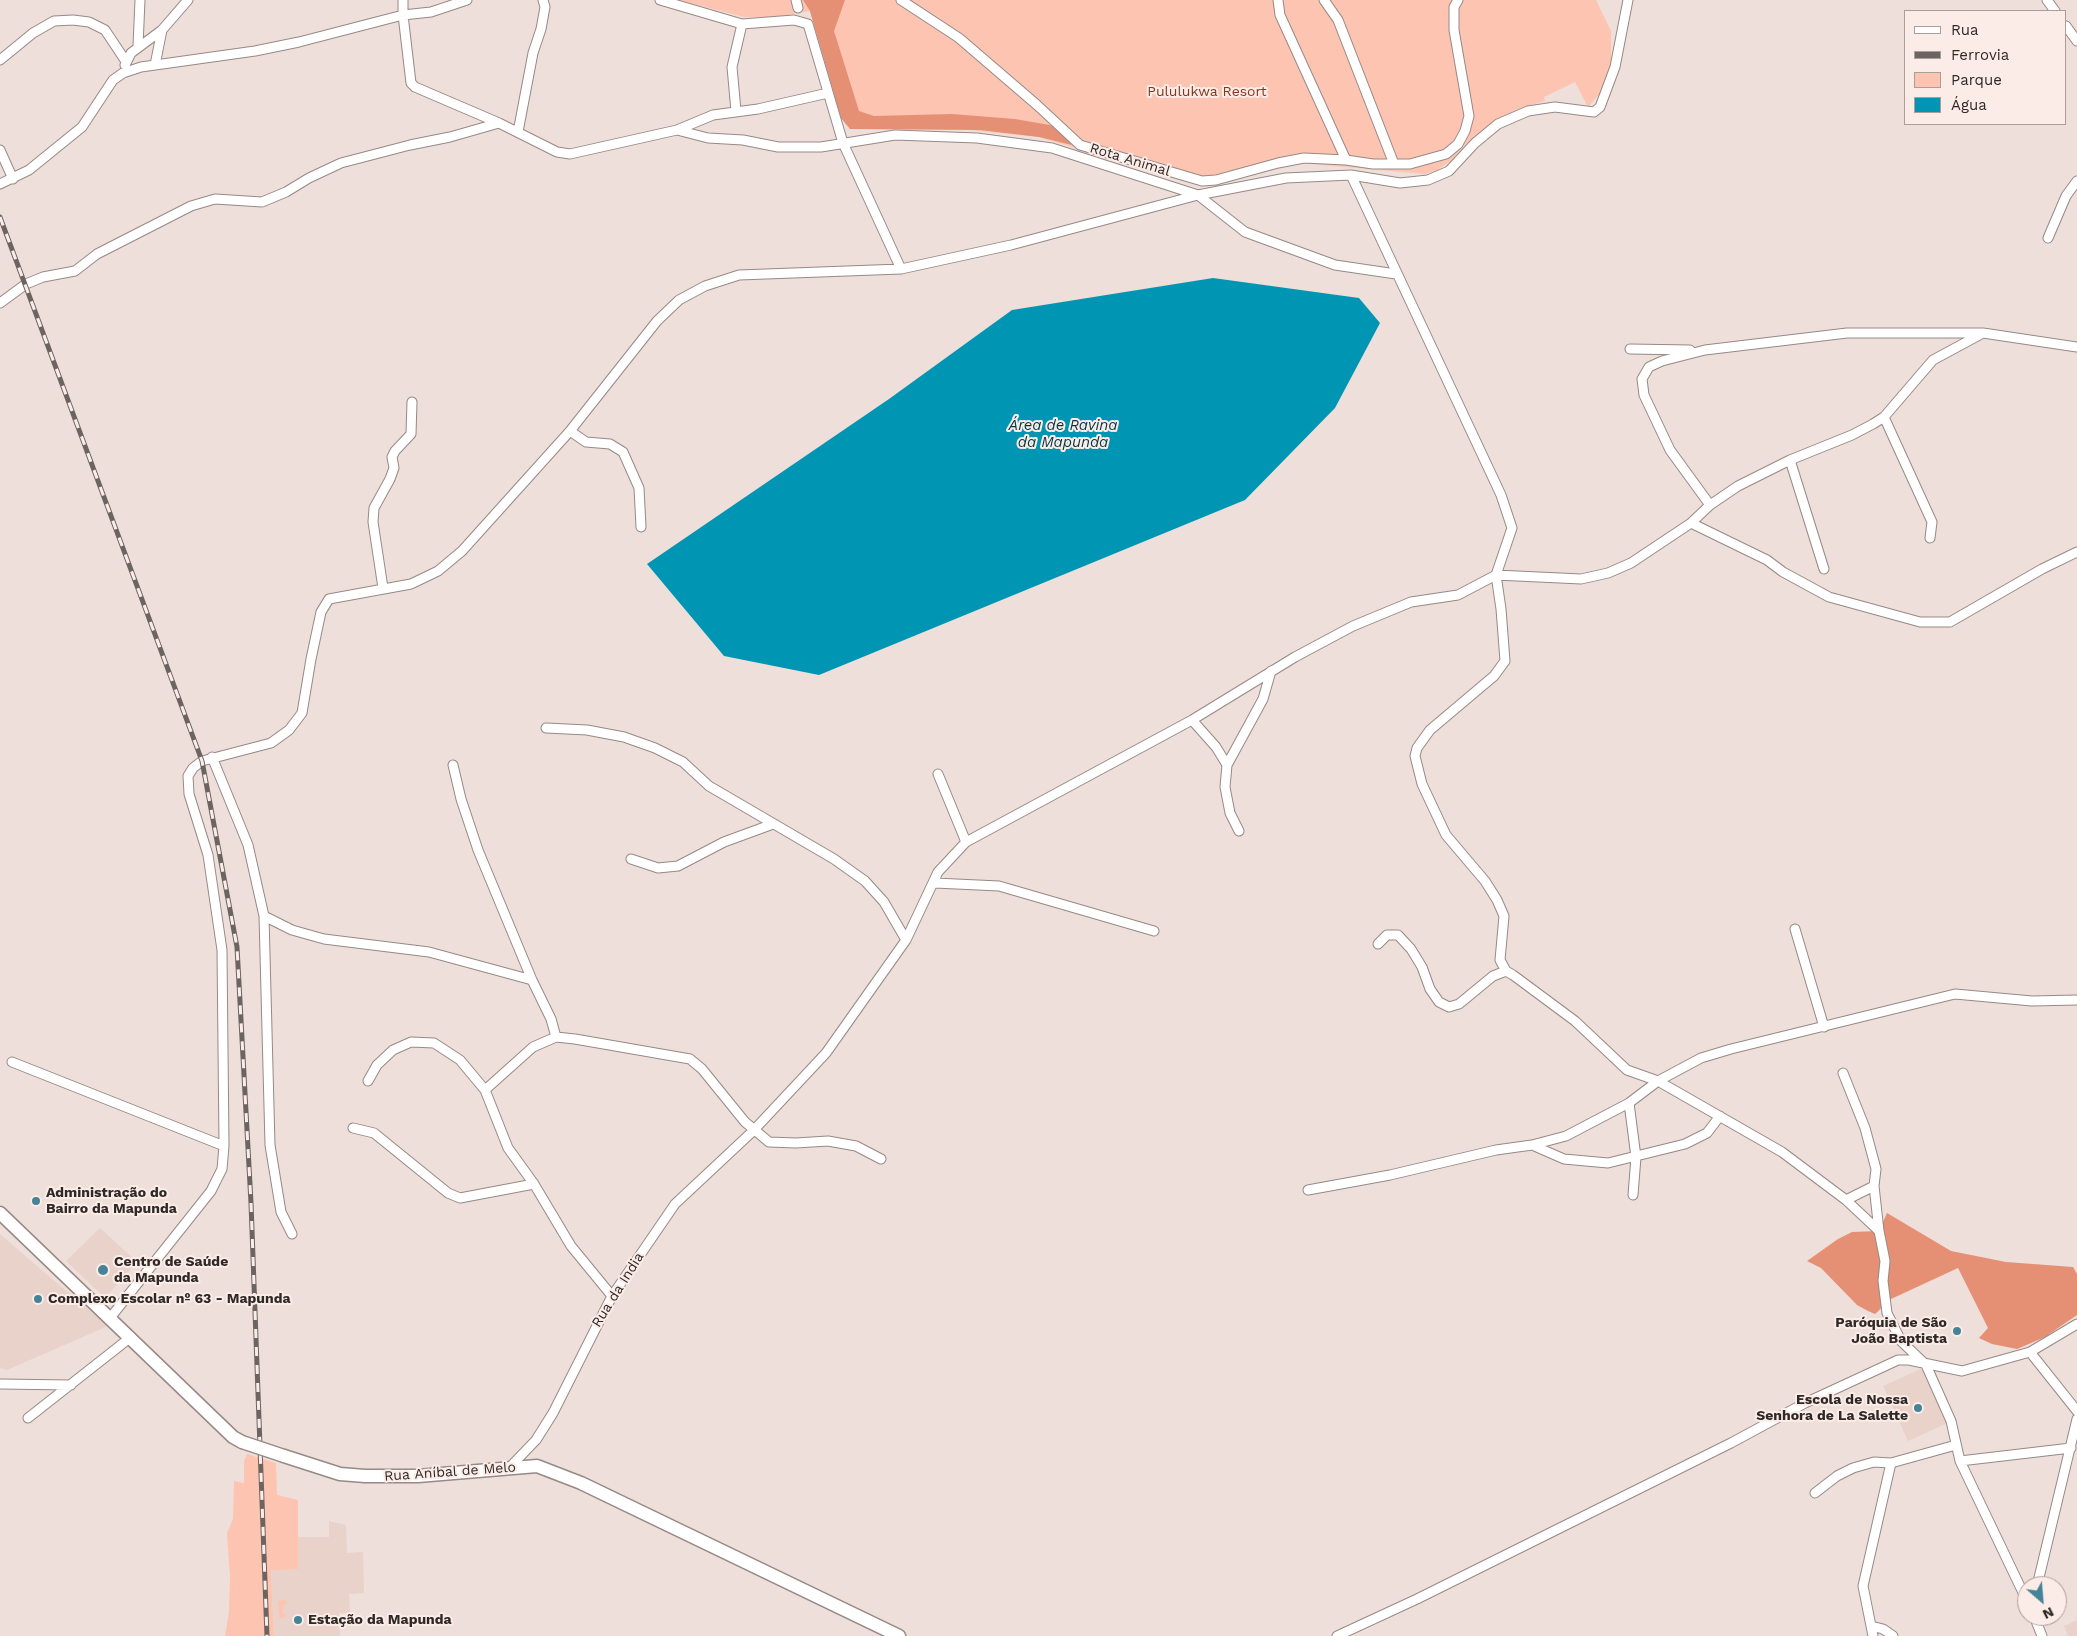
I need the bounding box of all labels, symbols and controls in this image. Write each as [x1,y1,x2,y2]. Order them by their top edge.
legend [1904,10,2067,125]
text: Rua [1951,21,1979,39]
text: Ferrovia [1951,46,2009,64]
text: Parque [1951,71,2002,89]
park label: Pululukwa Resort [1147,84,1267,100]
text: Água [1951,96,1987,114]
street label: Rota Animal [1088,140,1172,180]
water label: Área de Ravina da Mapunda [1009,417,1117,452]
place label: Administração do Bairro da Mapunda [46,1185,177,1218]
marker: Administração do Bairro da Mapunda [30,1195,42,1207]
street label: Rua da India [588,1249,648,1331]
place label: Centro de Saúde da Mapunda [114,1254,228,1286]
marker: Centro de Saúde da Mapunda [96,1263,110,1277]
place label: Complexo Escolar nº 63 - Mapunda [48,1291,291,1307]
marker: Complexo Escolar nº 63 - Mapunda [32,1293,44,1305]
place label: Paróquia de São João Baptista [1835,1315,1947,1348]
marker: Paróquia de São João Baptista [1951,1325,1963,1337]
place label: Escola de Nossa Senhora de La Salette [1756,1392,1908,1424]
marker: Escola de Nossa Senhora de La Salette [1912,1402,1924,1414]
street label: Rua Aníbal de Melo [384,1459,516,1485]
north arrow [2017,1576,2067,1626]
text: N [2040,1604,2057,1623]
place label: Estação da Mapunda [308,1612,452,1628]
marker: Estação da Mapunda [292,1614,304,1626]

